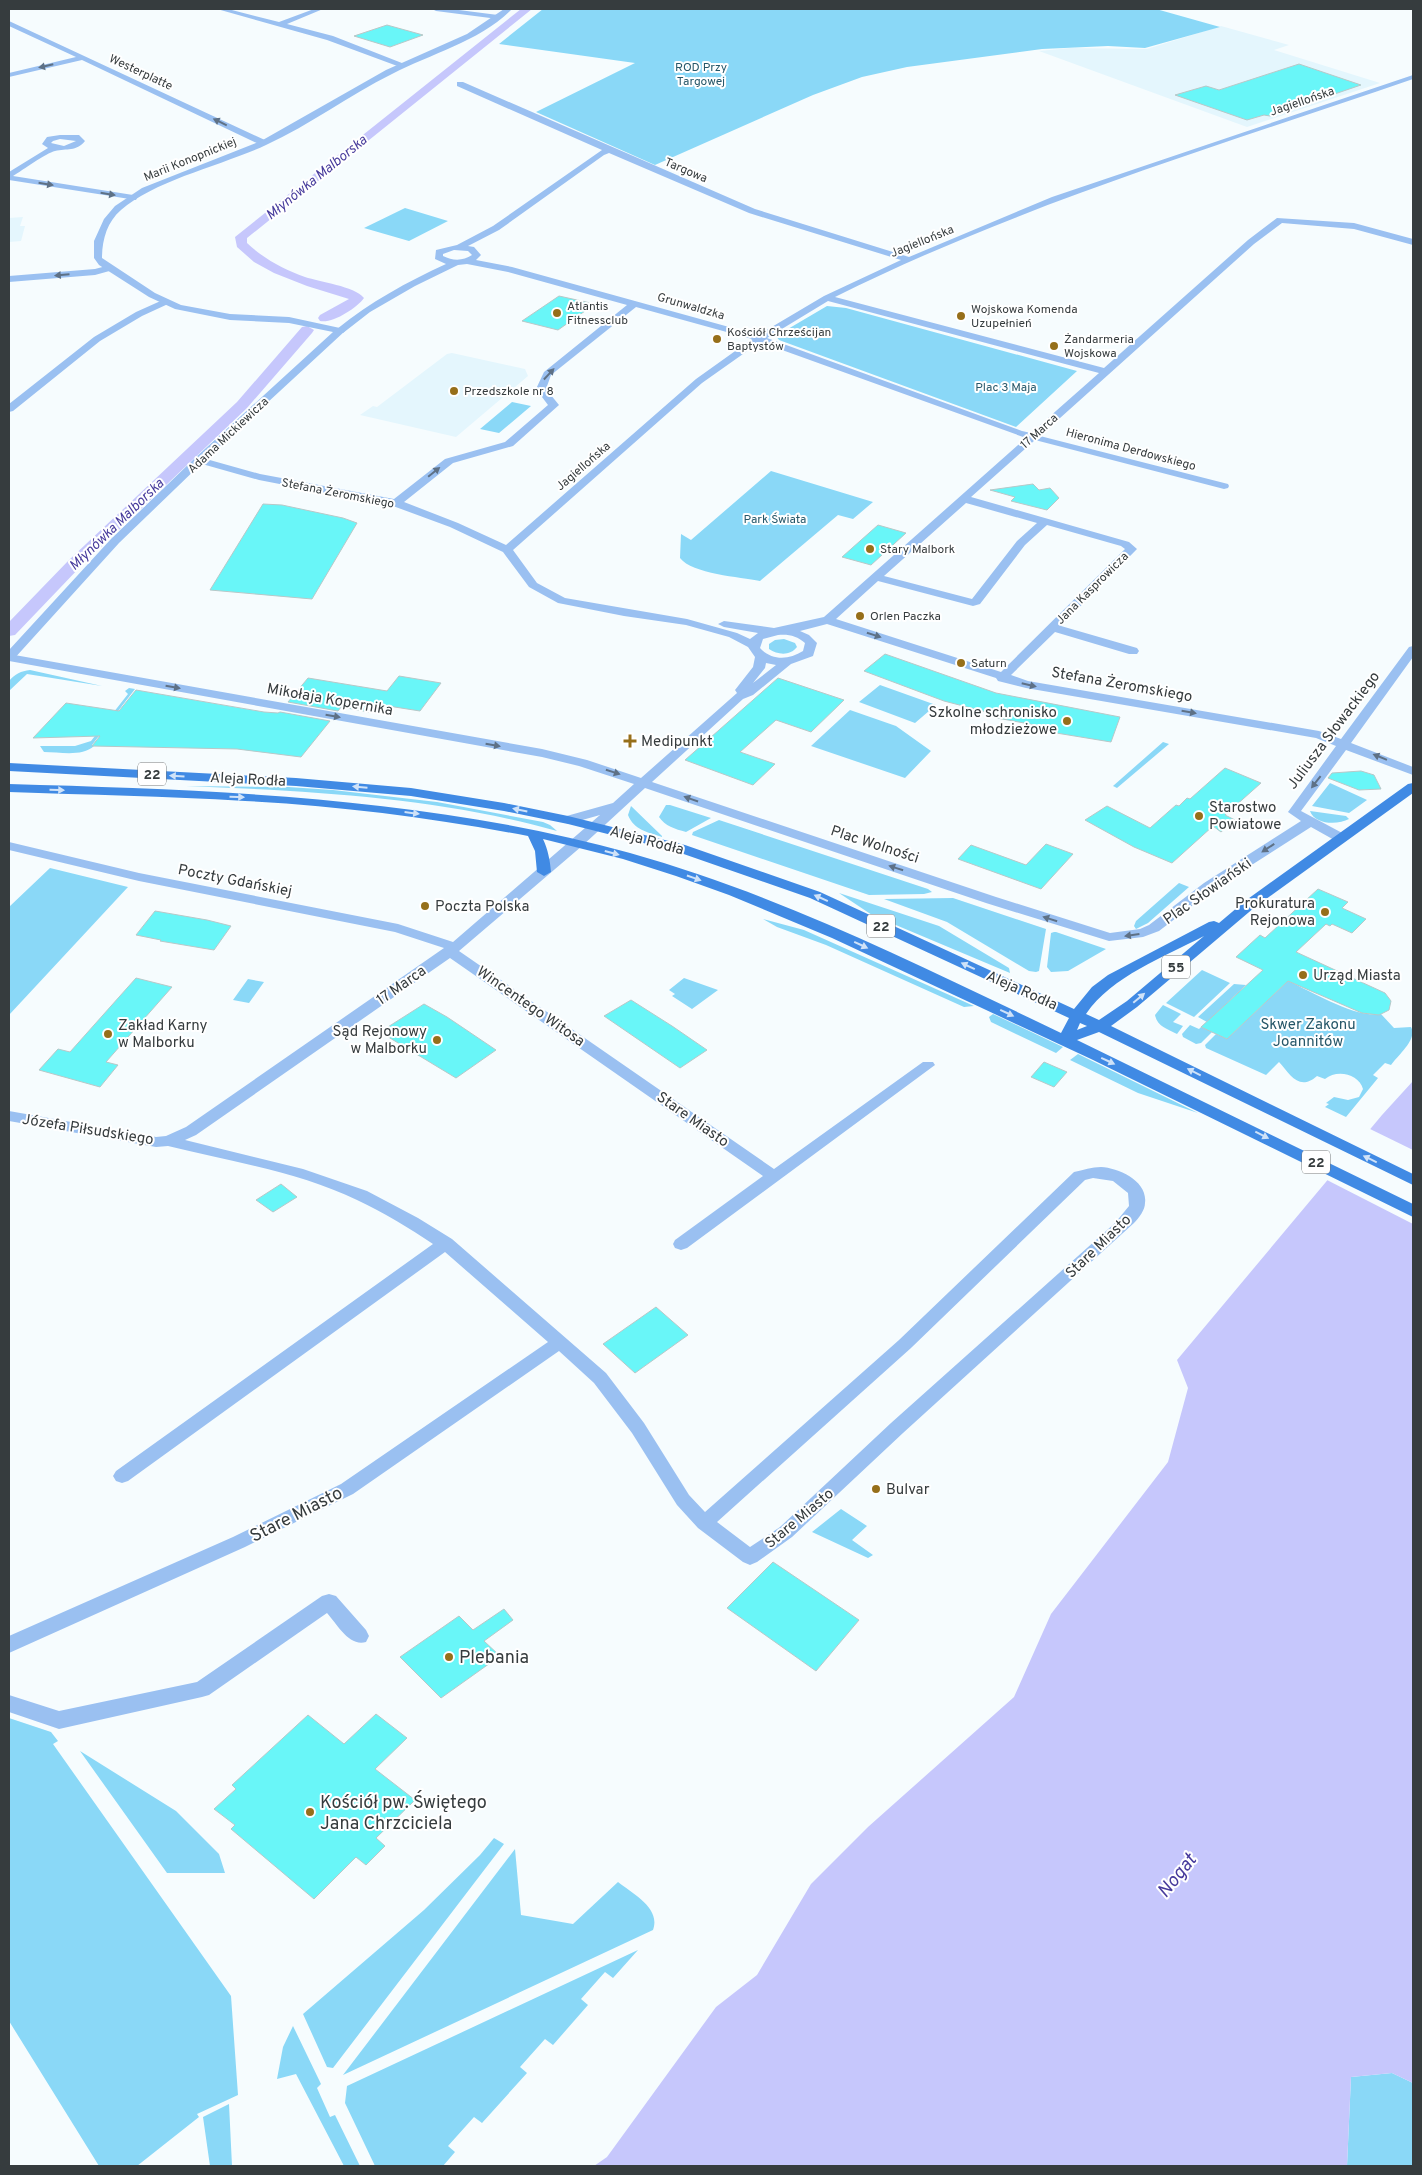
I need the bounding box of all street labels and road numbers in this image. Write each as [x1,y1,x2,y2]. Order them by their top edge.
street label: Westerplatte [106,51,175,95]
street label: Jagiellońska [1268,83,1337,120]
street label: Marii Konopnickiej [142,134,239,186]
street label: Targowa [662,155,709,187]
street label: Jagiellońska [888,222,957,262]
street label: Grunwaldzka [655,290,726,324]
street label: Adama Mickiewicza [185,394,273,477]
street label: 17 Marca [1017,411,1062,453]
street label: Hieronima Derdowskiego [1064,425,1198,475]
street label: Jagiellońska [553,439,614,495]
street label: Stefana Żeromskiego [280,475,396,513]
street label: Jana Kasprowicza [1053,549,1132,628]
street label: Stefana Żeromskiego [1050,663,1194,707]
street label: Juliusza Słowackiego [1284,668,1385,794]
street label: Mikołaja Kopernika [265,680,394,721]
road number: 22 [138,762,166,786]
street label: Aleja Rodła [210,769,286,792]
street label: Aleja Rodła [608,822,686,860]
street label: Plac Wolności [828,822,921,869]
street label: Plac Słowiański [1160,855,1256,930]
street label: Poczty Gdańskiej [176,861,293,902]
road number: 22 [867,914,895,938]
road number: 55 [1162,956,1190,979]
street label: 17 Marca [373,962,431,1010]
street label: Wincentego Witosa [472,963,588,1052]
street label: Aleja Rodła [983,967,1060,1015]
street label: Stare Miasto [652,1088,732,1152]
street label: Józefa Piłsudskiego [21,1111,155,1150]
road number: 22 [1302,1150,1330,1174]
street label: Stare Miasto [1062,1211,1136,1283]
street label: Stare Miasto [247,1482,347,1548]
street label: Stare Miasto [762,1485,838,1553]

